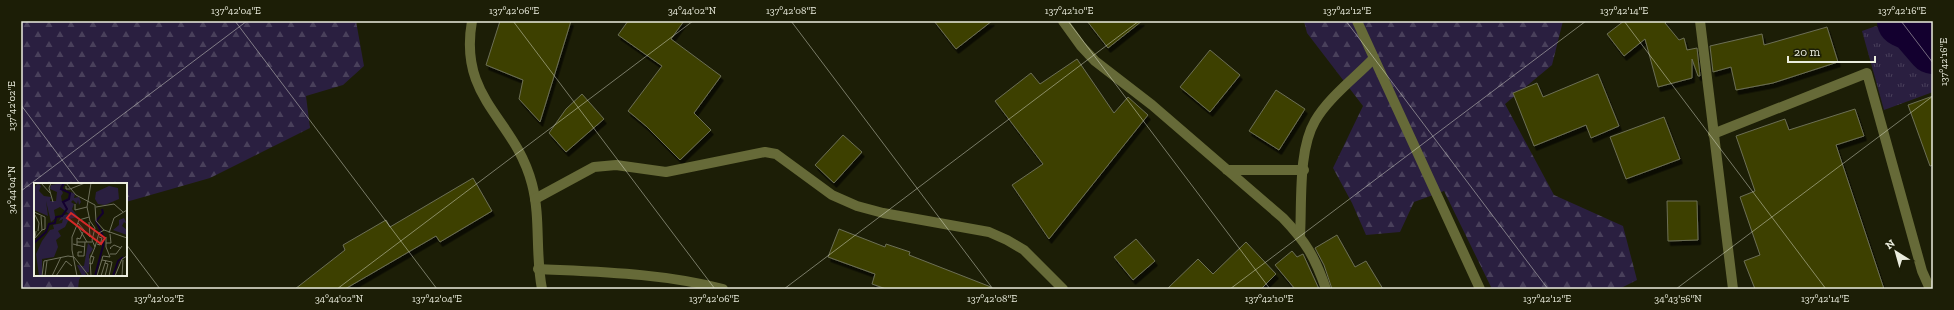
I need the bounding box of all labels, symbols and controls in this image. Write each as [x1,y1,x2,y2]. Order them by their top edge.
text: 137°42'04"E [211,5,261,17]
text: 137°42'06"E [489,5,539,17]
text: 34°44'02"N [668,5,717,17]
text: 137°42'08"E [766,5,816,17]
text: 137°42'10"E [1045,5,1093,17]
text: 137°42'12"E [1323,5,1371,17]
text: 137°42'14"E [1600,5,1648,17]
text: 137°42'16"E [1878,5,1926,17]
scale bar [1788,38,1875,64]
text: 137°42'16"E [1938,38,1950,86]
text: 20 m [1794,45,1821,59]
text: 137°42'02"E [6,81,18,131]
text: 34°44'04"N [6,165,18,214]
inset map [34,183,127,276]
north arrow [1876,232,1916,272]
text: N [1883,236,1898,252]
text: 137°42'02"E [134,293,184,305]
text: 34°44'02"N [315,293,364,305]
text: 137°42'04"E [412,293,462,305]
text: 137°42'06"E [689,293,739,305]
text: 137°42'08"E [967,293,1017,305]
text: 137°42'10"E [1245,293,1293,305]
text: 137°42'12"E [1523,293,1571,305]
text: 34°43'56"N [1654,293,1702,305]
text: 137°42'14"E [1801,293,1849,305]

